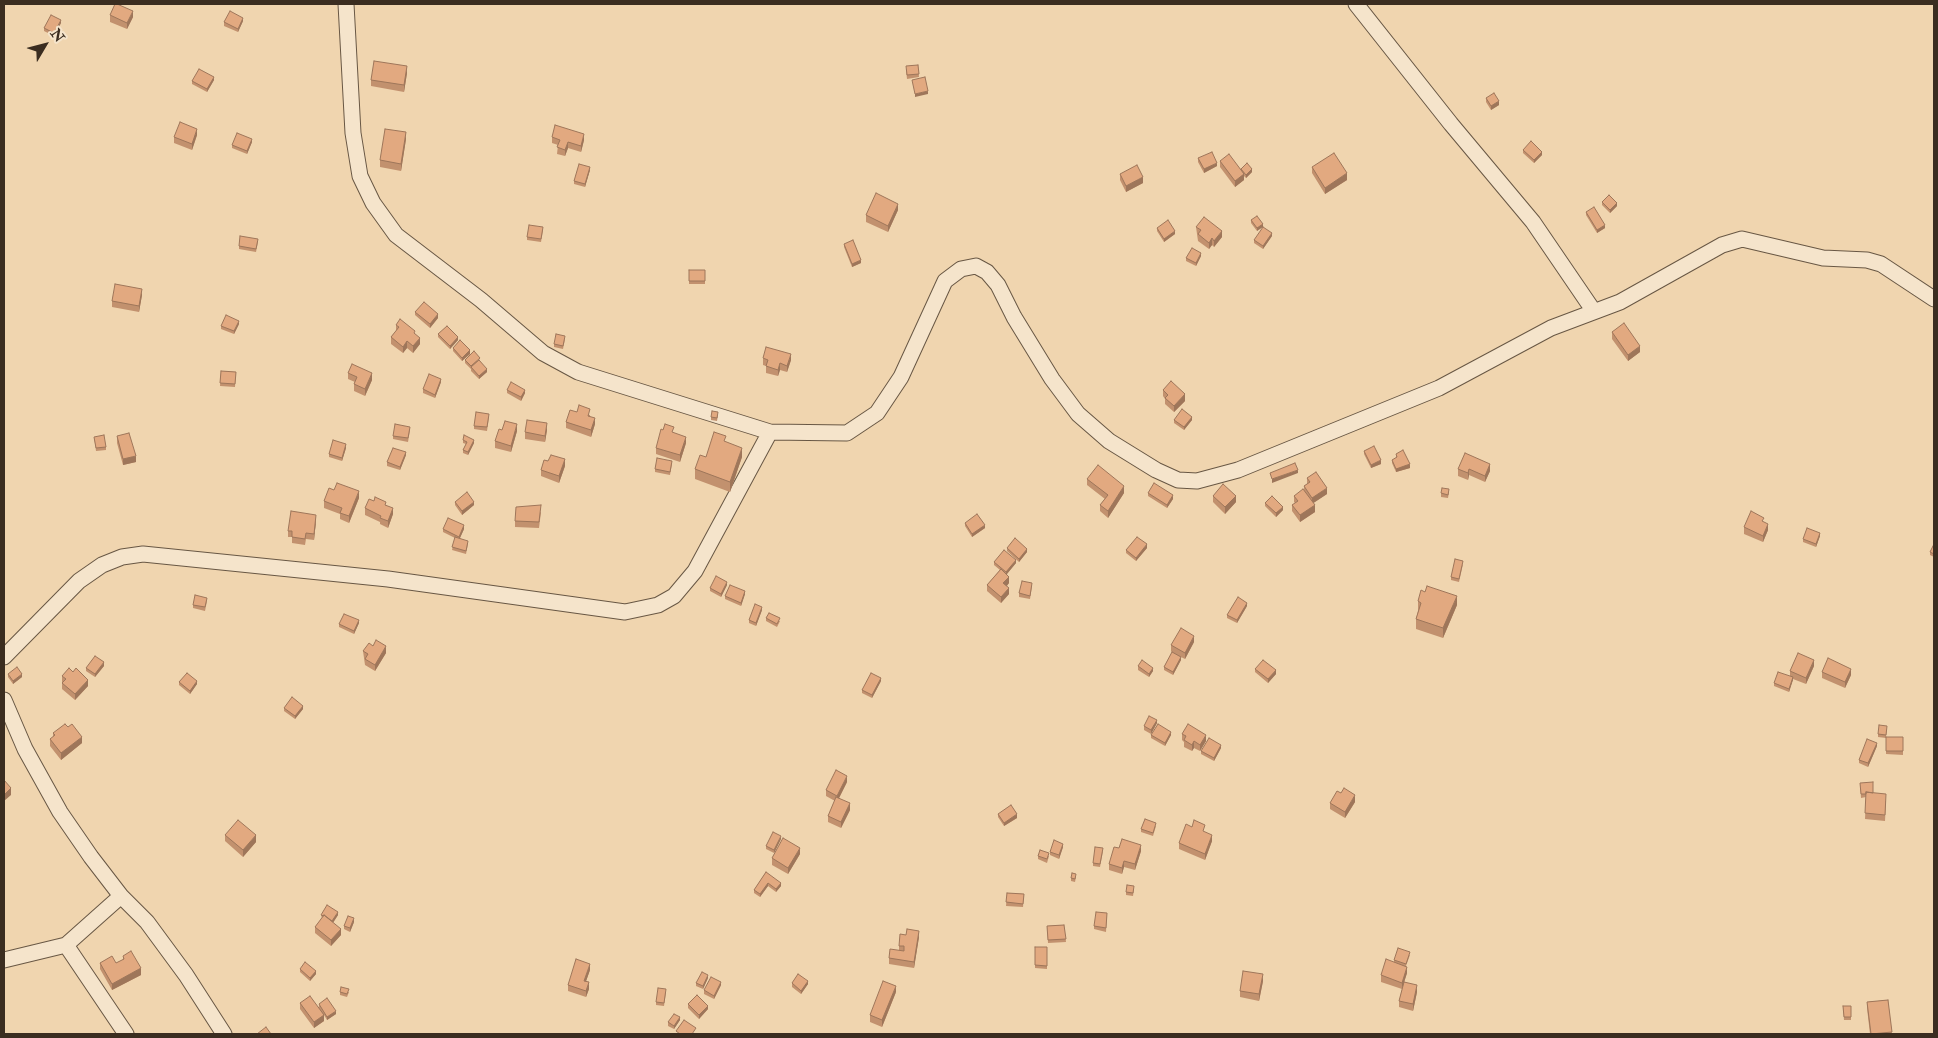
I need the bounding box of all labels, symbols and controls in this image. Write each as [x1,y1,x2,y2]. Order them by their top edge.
north arrow [20,20,70,70]
text: N [47,26,68,46]

